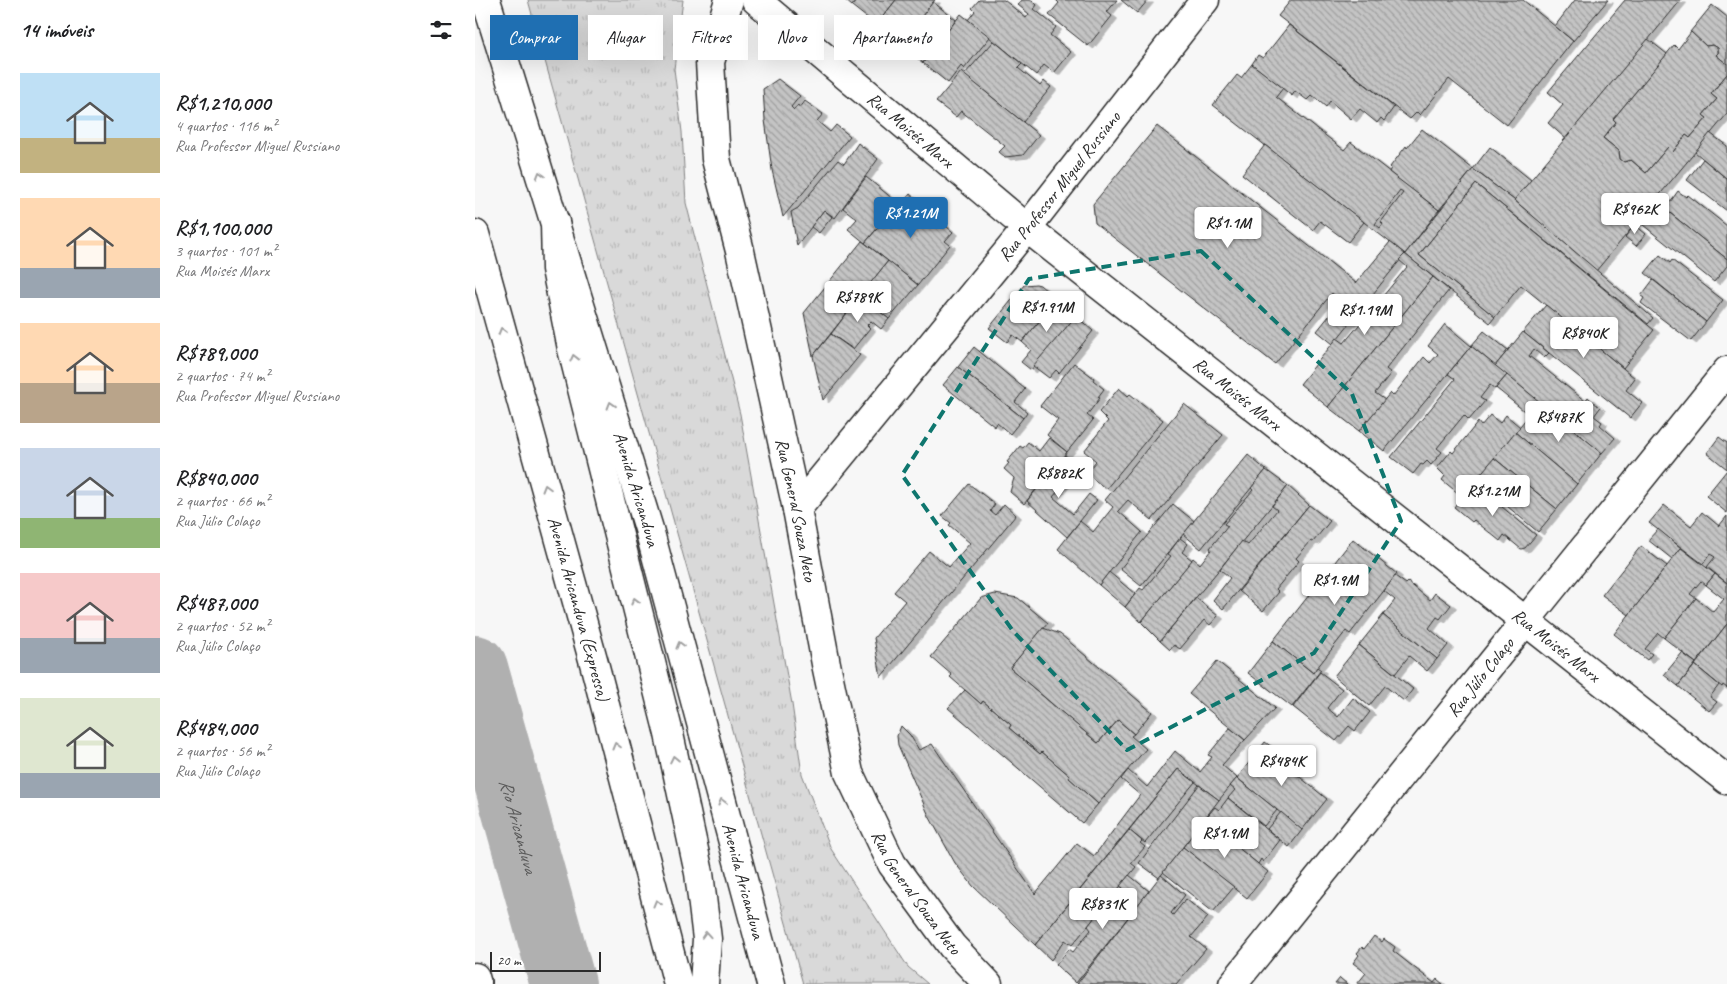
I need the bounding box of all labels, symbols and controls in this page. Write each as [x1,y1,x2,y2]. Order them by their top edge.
chip: Comprar [490,15,578,60]
chip: Alugar [588,15,663,60]
chip: Filtros [673,15,748,60]
chip: Novo [758,15,824,60]
chip: Apartamento [834,15,950,60]
icon: filters [427,16,455,44]
text: 14 imóveis [20,17,93,43]
street label: Rua Moisés Marx [863,87,960,174]
text: R$1,210,000 [175,90,270,116]
icon: home [60,93,120,153]
street label: Rua Professor Miguel Russiano [993,105,1126,266]
text: 4 quartos · 116 m² [175,116,277,136]
text: Rua Professor Miguel Russiano [175,136,339,156]
one-way arrow [536,172,546,180]
pin: R$962K [1594,192,1676,235]
pin: R$1.21M [865,196,957,239]
text: R$962K [1612,199,1658,219]
text: R$1.21M [885,203,937,223]
pin: R$1.1M [1187,206,1269,249]
text: R$1.1M [1205,213,1251,233]
text: R$1,100,000 [175,215,270,241]
icon: home [60,218,120,278]
text: 3 quartos · 101 m² [175,241,277,261]
text: Rua Moisés Marx [175,261,269,281]
pin: R$789K [817,280,899,323]
text: R$789K [835,287,881,307]
pin: R$1.91M [1001,290,1093,333]
pin: R$1.19M [1319,294,1411,336]
text: R$1.91M [1021,297,1073,317]
text: R$1.19M [1339,300,1391,320]
pin: R$840K [1543,316,1625,359]
text: R$840K [1561,323,1607,343]
one-way arrow [497,327,508,336]
text: R$789,000 [175,340,256,366]
icon: home [60,343,120,403]
street label: Rua Moisés Marx [1189,352,1287,436]
one-way arrow [569,354,580,363]
text: 2 quartos · 74 m² [175,366,270,386]
text: Rua Professor Miguel Russiano [175,386,339,406]
pin: R$487K [1518,400,1600,443]
one-way arrow [606,401,616,409]
text: R$487K [1536,407,1582,427]
street label: Avenida Aricanduva [609,429,665,550]
street label: Rua General Souza Neto [771,436,822,585]
pin: R$882K [1018,456,1100,499]
text: R$882K [1036,463,1082,483]
text: R$840,000 [175,465,257,491]
icon: home [60,468,120,528]
pin: R$1.21M [1447,474,1539,517]
text: R$1.21M [1467,481,1519,501]
one-way arrow [541,484,551,492]
text: 2 quartos · 66 m² [175,491,270,511]
text: Rua Júlio Colaço [175,511,260,531]
street label: Avenida Aricanduva (Expressa) [543,514,615,704]
pin: R$1.9M [1294,564,1376,606]
text: R$1.9M [1313,570,1357,590]
text: R$487,000 [175,590,257,616]
icon: home [60,593,120,653]
one-way arrow [630,596,641,605]
street label: Rua Moisés Marx [1508,604,1606,688]
text: 2 quartos · 52 m² [175,616,270,636]
street label: Rua Júlio Colaço [1442,632,1520,721]
text: Rua Júlio Colaço [175,636,260,656]
one-way arrow [675,641,685,649]
text: R$484,000 [175,715,257,741]
icon: home [60,718,120,778]
text: 2 quartos · 56 m² [175,741,270,761]
one-way arrow [611,741,622,750]
pin: R$484K [1241,744,1323,787]
text: R$484K [1259,751,1305,771]
one-way arrow [669,754,680,763]
text: Rua Júlio Colaço [175,761,260,781]
water label: Rio Aricanduva [493,776,543,878]
one-way arrow [717,797,728,806]
pin: R$1.9M [1184,816,1266,859]
street label: Avenida Aricanduva [717,821,770,943]
text: R$1.9M [1203,823,1247,843]
street label: Rua General Souza Neto [867,827,967,961]
pin: R$831K [1062,888,1144,930]
text: R$831K [1080,894,1126,914]
one-way arrow [652,899,663,907]
one-way arrow [701,931,712,939]
scale bar [490,949,601,972]
text: 20 m [497,952,521,969]

